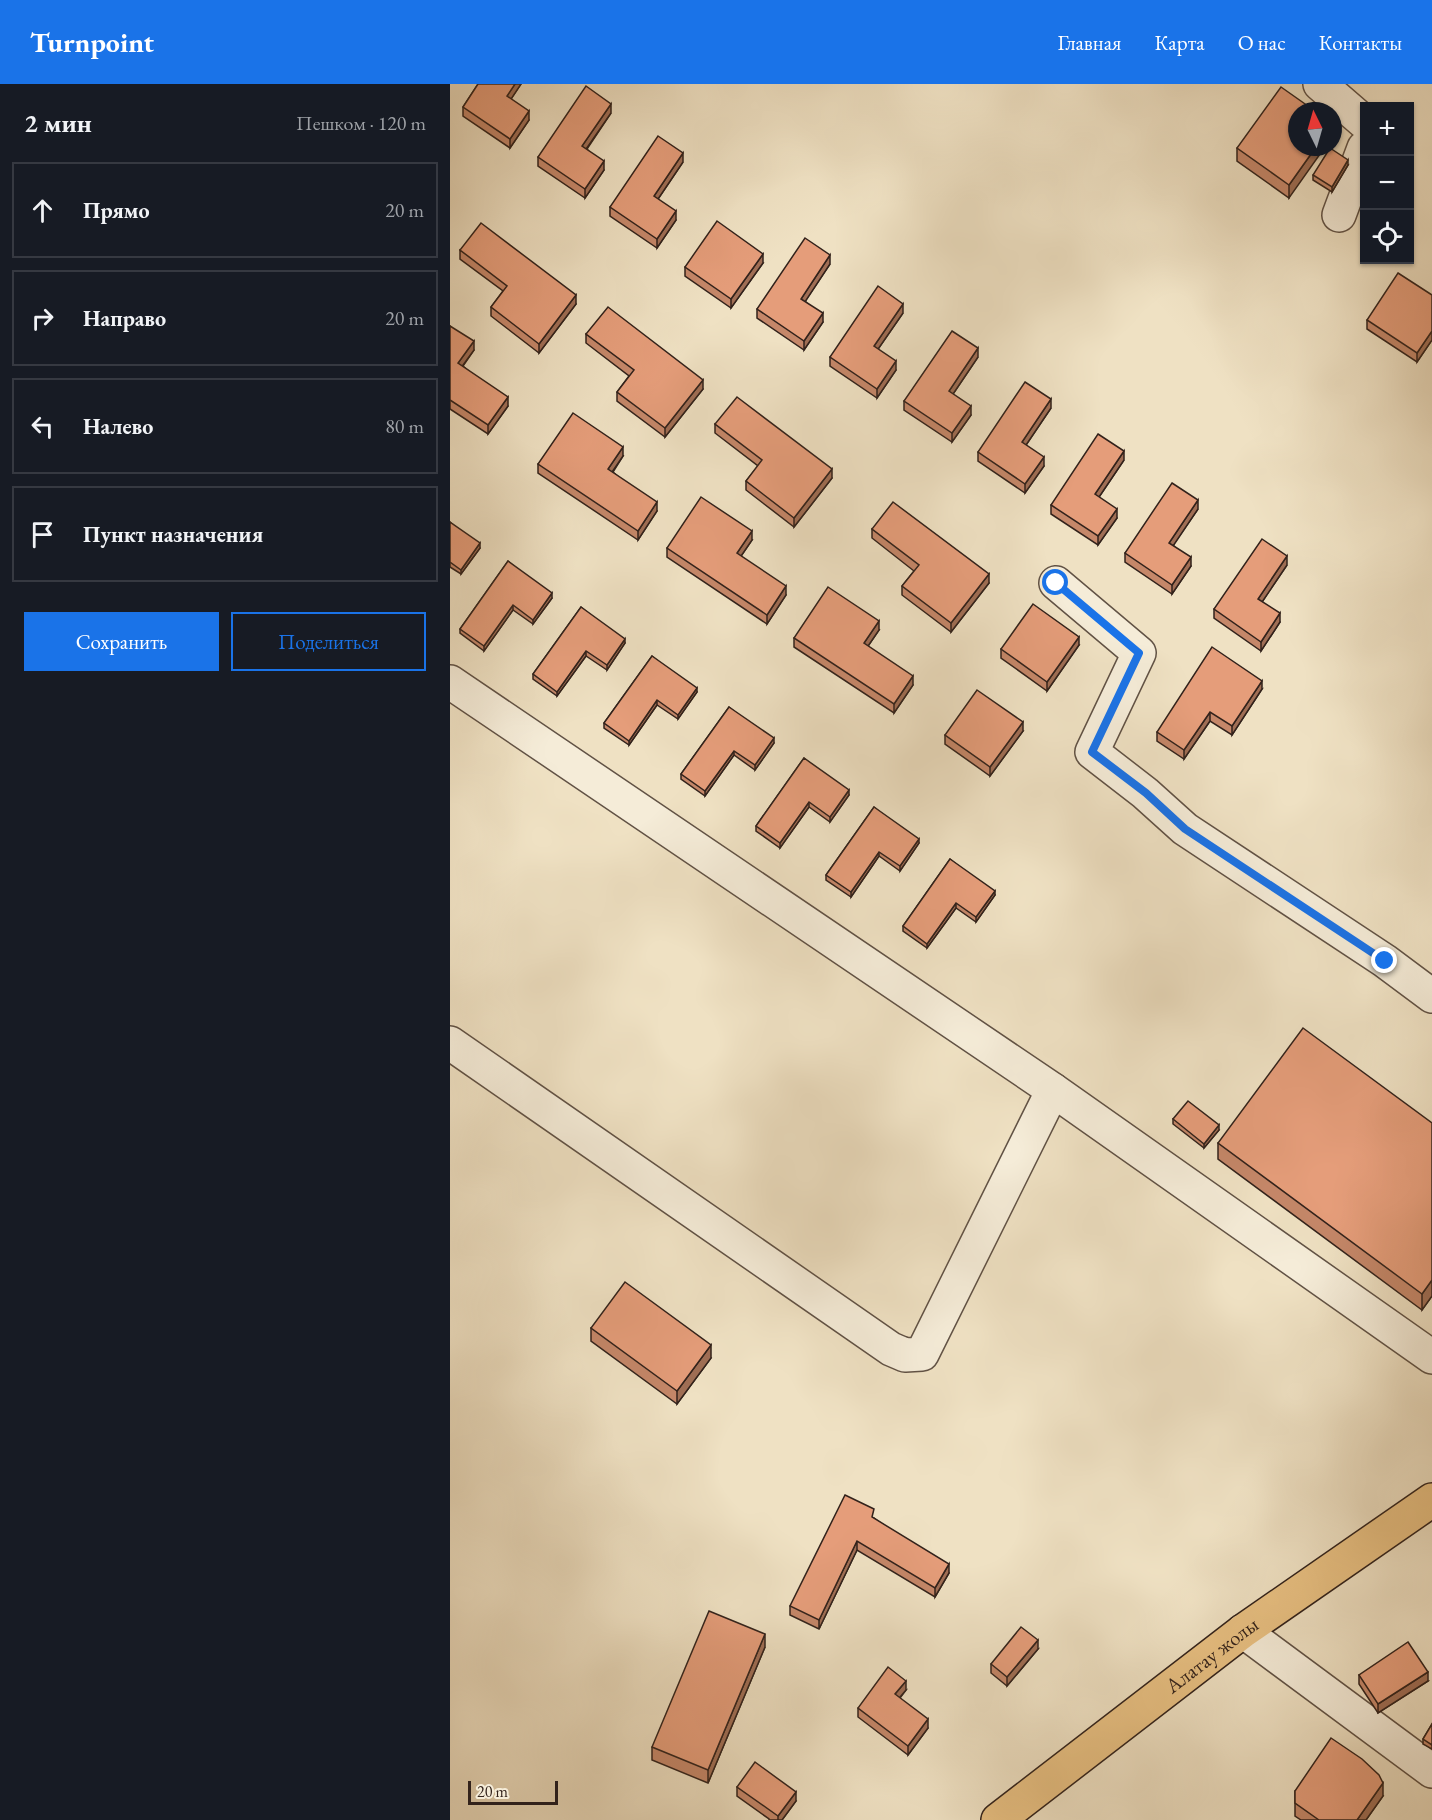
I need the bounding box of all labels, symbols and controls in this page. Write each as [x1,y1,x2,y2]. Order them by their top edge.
text: Turnpoint [30,24,154,60]
text: Главная [1057,29,1121,56]
text: Карта [1154,29,1205,56]
text: О нас [1238,29,1286,56]
text: Контакты [1319,29,1402,56]
north arrow [1288,102,1342,156]
map controls [1360,102,1414,264]
button: + [1360,102,1414,156]
text: 2 мин [24,106,92,140]
text: Пешком · 120 m [296,110,426,136]
button: − [1360,156,1414,210]
icon: ahead [26,194,59,227]
text: Прямо [83,196,150,225]
text: 20 m [385,197,424,223]
button: locate [1360,210,1414,264]
icon: right [26,302,59,335]
text: Направо [83,304,166,333]
text: 20 m [385,305,424,331]
icon: left [26,410,59,443]
text: Налево [83,412,153,441]
text: 80 m [385,413,424,439]
icon: arrive [26,518,59,551]
text: Пункт назначения [83,520,263,549]
route start [1042,569,1068,595]
button: Сохранить [24,612,219,671]
button: Поделиться [231,612,426,671]
route end [1371,947,1397,973]
street label: Алатау жолы [1159,1610,1263,1700]
scale bar [468,1778,558,1806]
text: 20 m [477,1781,508,1802]

